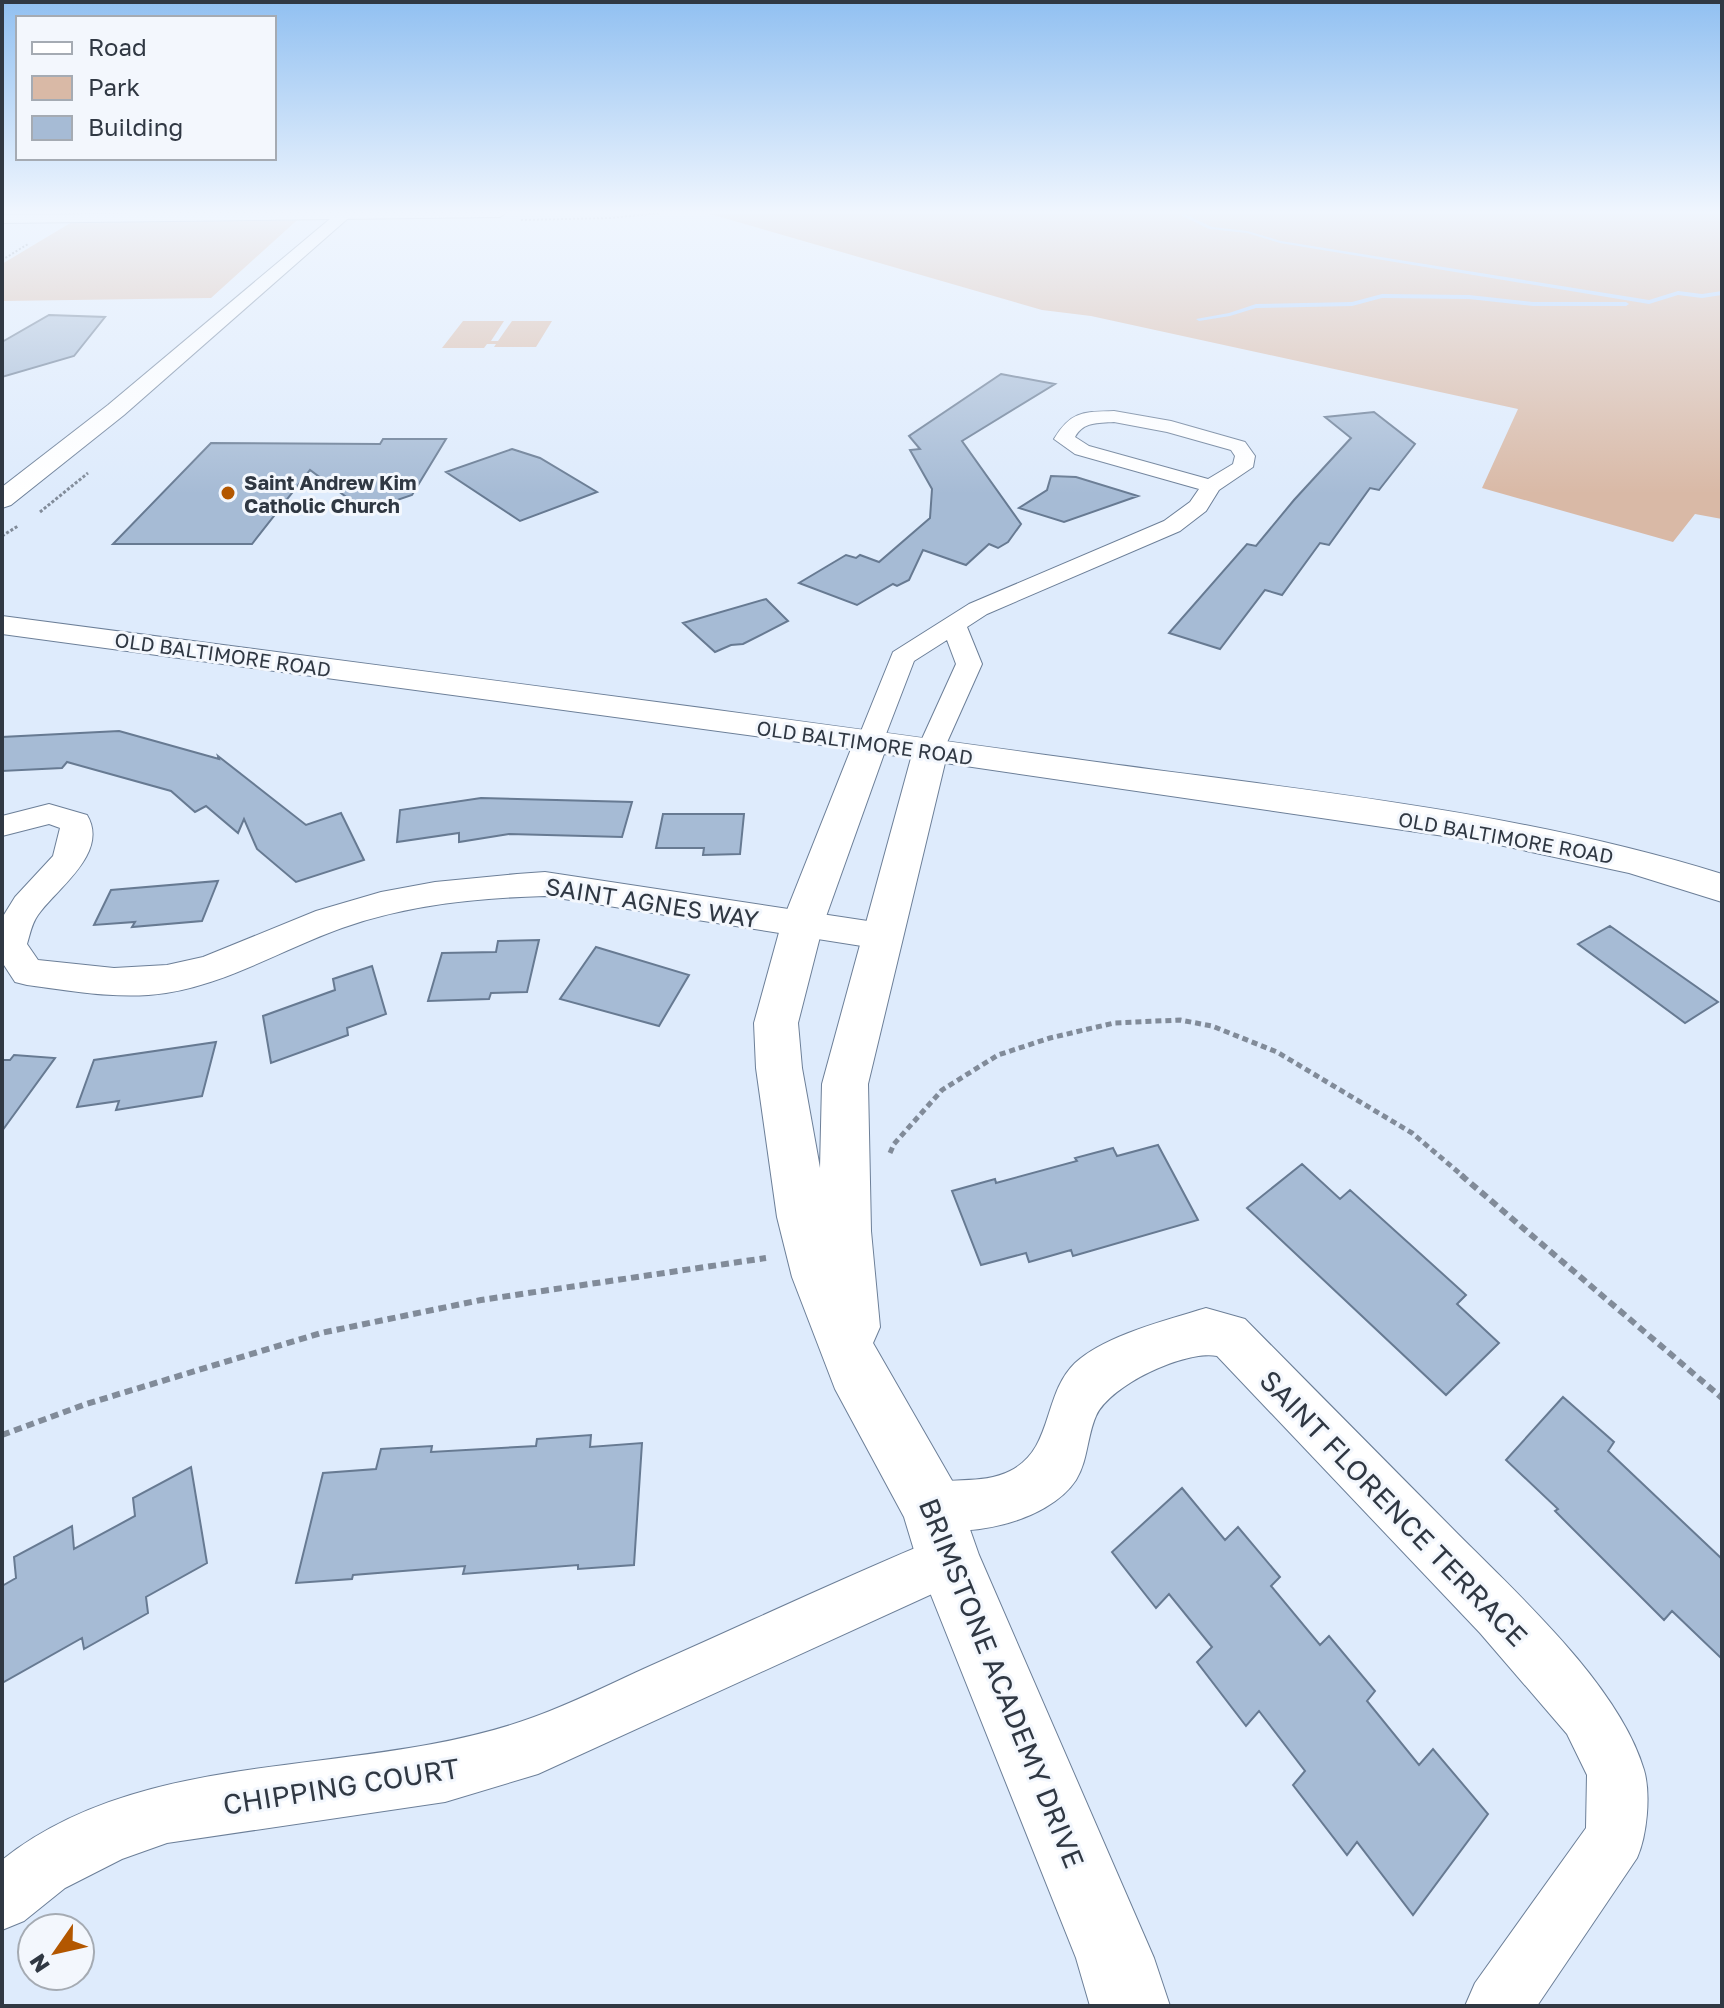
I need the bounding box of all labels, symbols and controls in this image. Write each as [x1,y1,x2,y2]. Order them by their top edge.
legend [16,16,276,160]
text: Road [88,32,147,61]
text: Park [88,72,140,101]
text: Building [88,112,183,141]
place label: Saint Andrew Kim Catholic Church [244,470,416,517]
marker: Saint Andrew Kim Catholic Church [219,484,237,502]
street label: OLD BALTIMORE ROAD [113,627,333,681]
street label: OLD BALTIMORE ROAD [755,715,975,769]
street label: OLD BALTIMORE ROAD [1396,806,1616,868]
street label: SAINT AGNES WAY [543,871,761,933]
street label: SAINT FLORENCE TERRACE [1253,1363,1535,1653]
street label: BRIMSTONE ACADEMY DRIVE [913,1493,1091,1873]
street label: CHIPPING COURT [220,1751,462,1821]
north arrow [16,1912,96,1992]
text: N [23,1949,55,1978]

